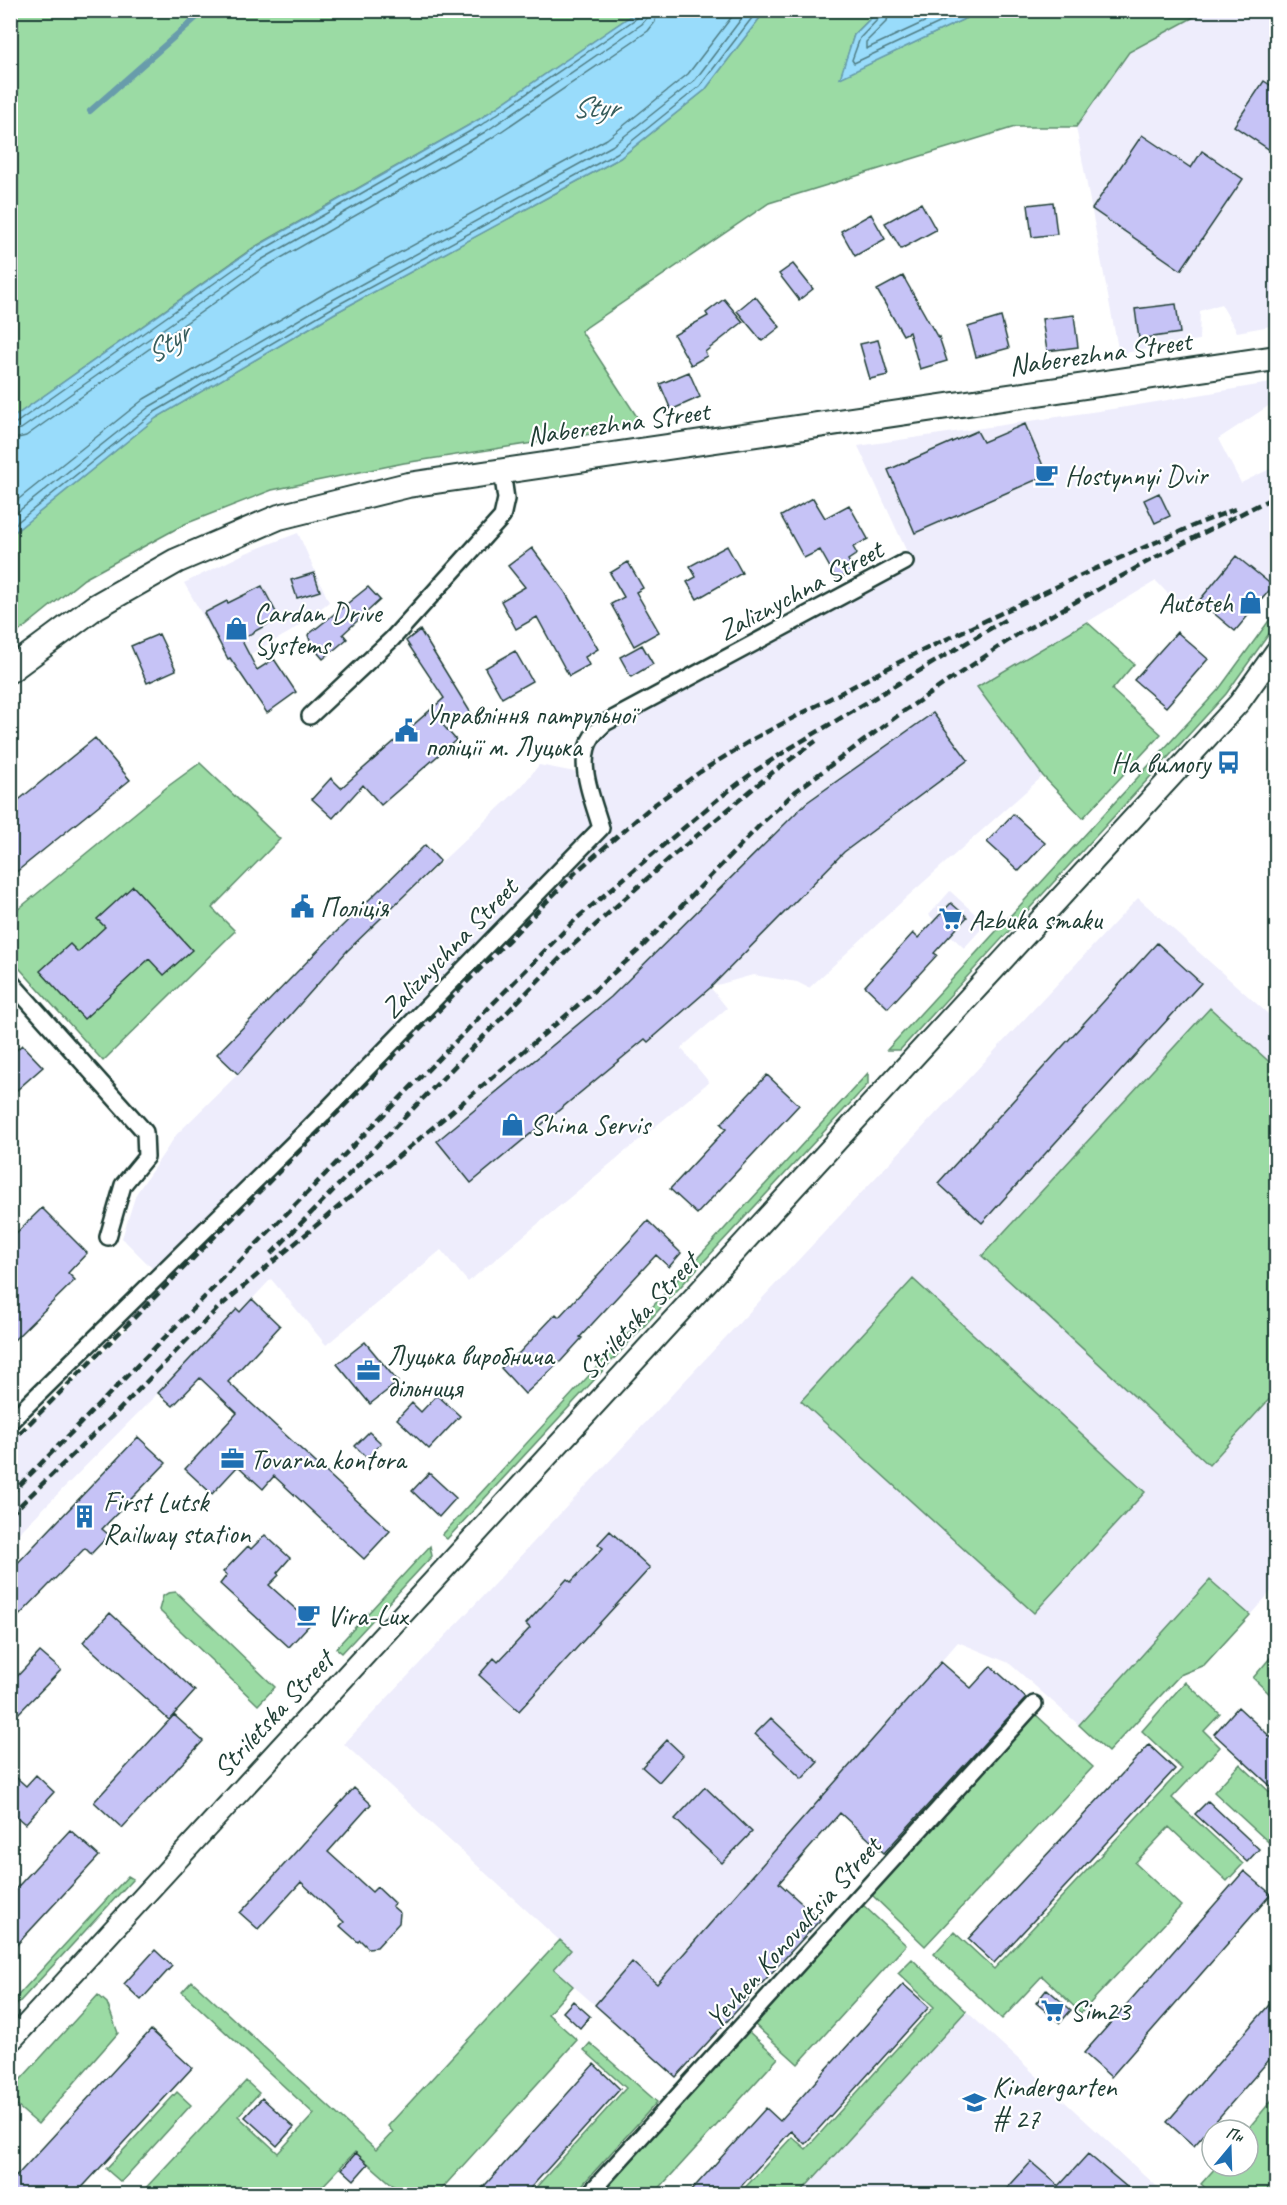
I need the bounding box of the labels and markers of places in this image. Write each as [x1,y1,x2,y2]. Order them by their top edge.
place label: Hostynnyi Dvir [1065,458,1209,493]
cafe icon: Hostynnyi Dvir [1034,462,1060,488]
place label: Autoteh [1159,585,1233,620]
shop icon: Autoteh [1238,589,1264,615]
place label: Cardan Drive Systems [254,595,383,662]
shop icon: Cardan Drive Systems [223,615,249,641]
place label: Управління патрульної поліції м. Луцька [425,697,640,764]
public building icon: Управління патрульної поліції м. Луцька [394,717,420,743]
place label: На вимогу [1111,746,1212,781]
bus stop icon: На вимогу [1215,750,1241,776]
place label: Поліція [320,890,389,925]
public building icon: Поліція [289,894,315,920]
place label: Azbuka smaku [969,902,1104,937]
supermarket icon: Azbuka smaku [938,906,964,932]
place label: Shina Servis [530,1107,653,1142]
shop icon: Shina Servis [499,1111,525,1137]
place label: Луцька виробнича дільниця [387,1338,556,1405]
office icon: Луцька виробнича дільниця [356,1358,382,1384]
place label: Tovarna kontora [250,1442,408,1477]
office icon: Tovarna kontora [219,1446,245,1472]
place label: First Lutsk Railway station [103,1484,252,1551]
building icon: First Lutsk Railway station [72,1504,98,1530]
place label: Vira-Lux [327,1598,410,1633]
cafe icon: Vira-Lux [296,1602,322,1628]
place label: Sim23 [1070,1993,1133,2028]
supermarket icon: Sim23 [1039,1997,1065,2023]
place label: Kindergarten # 27 [992,2069,1118,2136]
school or university icon: Kindergarten # 27 [961,2089,987,2115]

